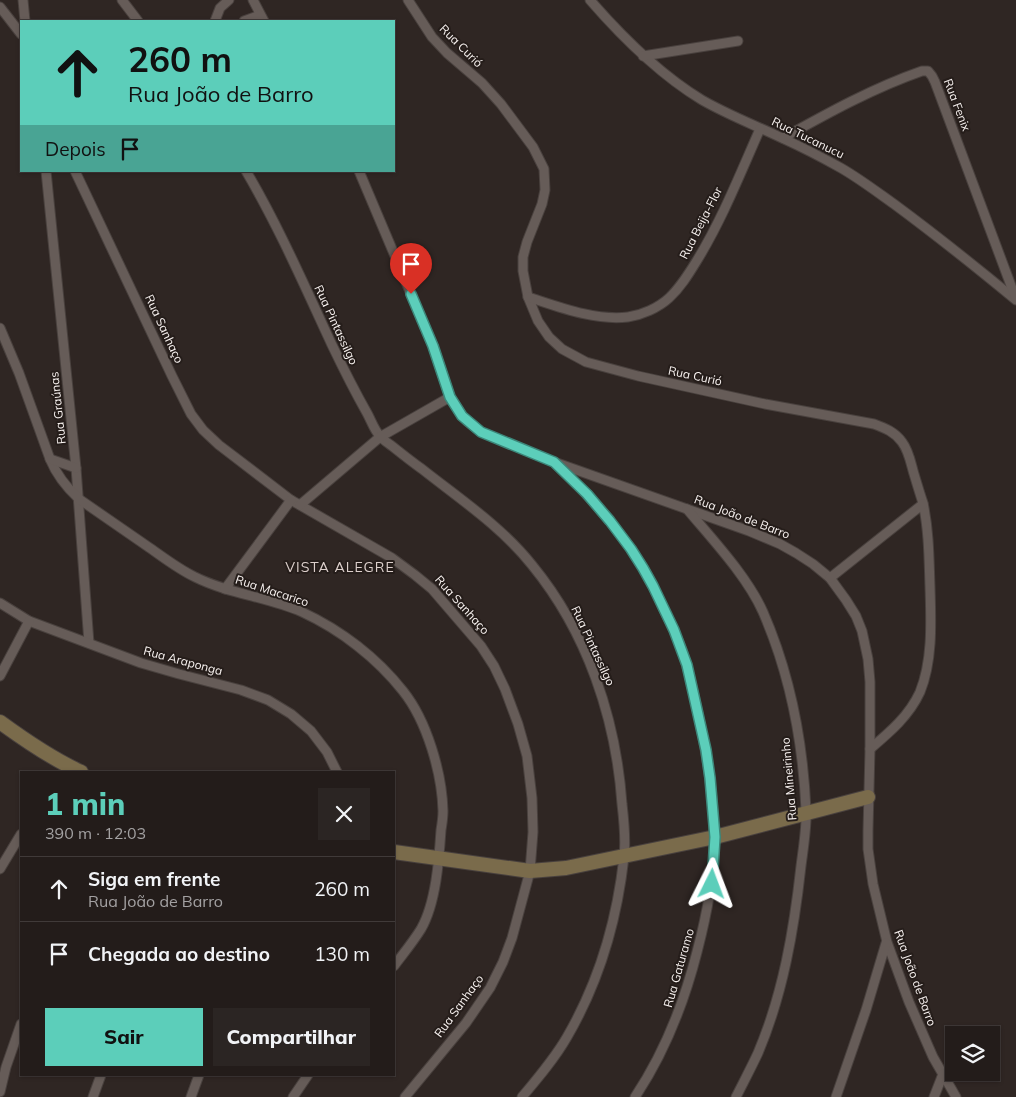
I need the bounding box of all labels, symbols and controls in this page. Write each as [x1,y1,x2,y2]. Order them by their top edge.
street label: Rua Curió [437,21,486,70]
text: 260 m [128,37,232,81]
icon: ahead [45,40,110,105]
street label: Rua Fenix [941,76,975,134]
text: Rua João de Barro [128,80,314,108]
street label: Rua Tucanucu [770,114,847,162]
icon: arrive [116,135,144,163]
text: Depois [45,137,106,161]
street label: Rua Beija-Flor [676,184,725,261]
pin [390,243,432,294]
icon: arrive [397,250,425,278]
street label: Rua Pintassilgo [311,282,362,367]
street label: Rua Sanhaço [142,292,187,366]
street label: Rua Curió [667,362,724,389]
street label: Rua Graúnas [46,371,69,445]
street label: Rua João de Barro [692,491,792,542]
district label: VISTA ALEGRE [285,558,395,576]
street label: Rua Macarico [234,572,311,609]
street label: Rua Sanhaço [432,572,493,637]
street label: Rua Pintassilgo [568,603,619,688]
street label: Rua Araponga [142,643,224,678]
street label: Rua Mineirinho [777,737,800,821]
text: 1 min [45,785,125,823]
button: close [318,788,370,840]
text: 390 m · 12:03 [45,823,146,843]
position arrow [685,857,737,909]
text: Siga em frente [88,867,220,891]
icon: ahead [45,875,73,903]
text: 260 m [314,877,370,901]
text: Rua João de Barro [88,891,223,911]
street label: Rua Gaturamo [660,926,697,1009]
street label: Rua João de Barro [891,928,940,1028]
icon: arrive [45,940,73,968]
text: Chegada ao destino [88,942,270,966]
text: 130 m [314,942,370,966]
street label: Rua Sanhaço [431,971,487,1040]
button: Sair [45,1008,203,1066]
button: Compartilhar [213,1008,370,1066]
map controls [945,1026,1000,1081]
button: layers [945,1026,1000,1081]

